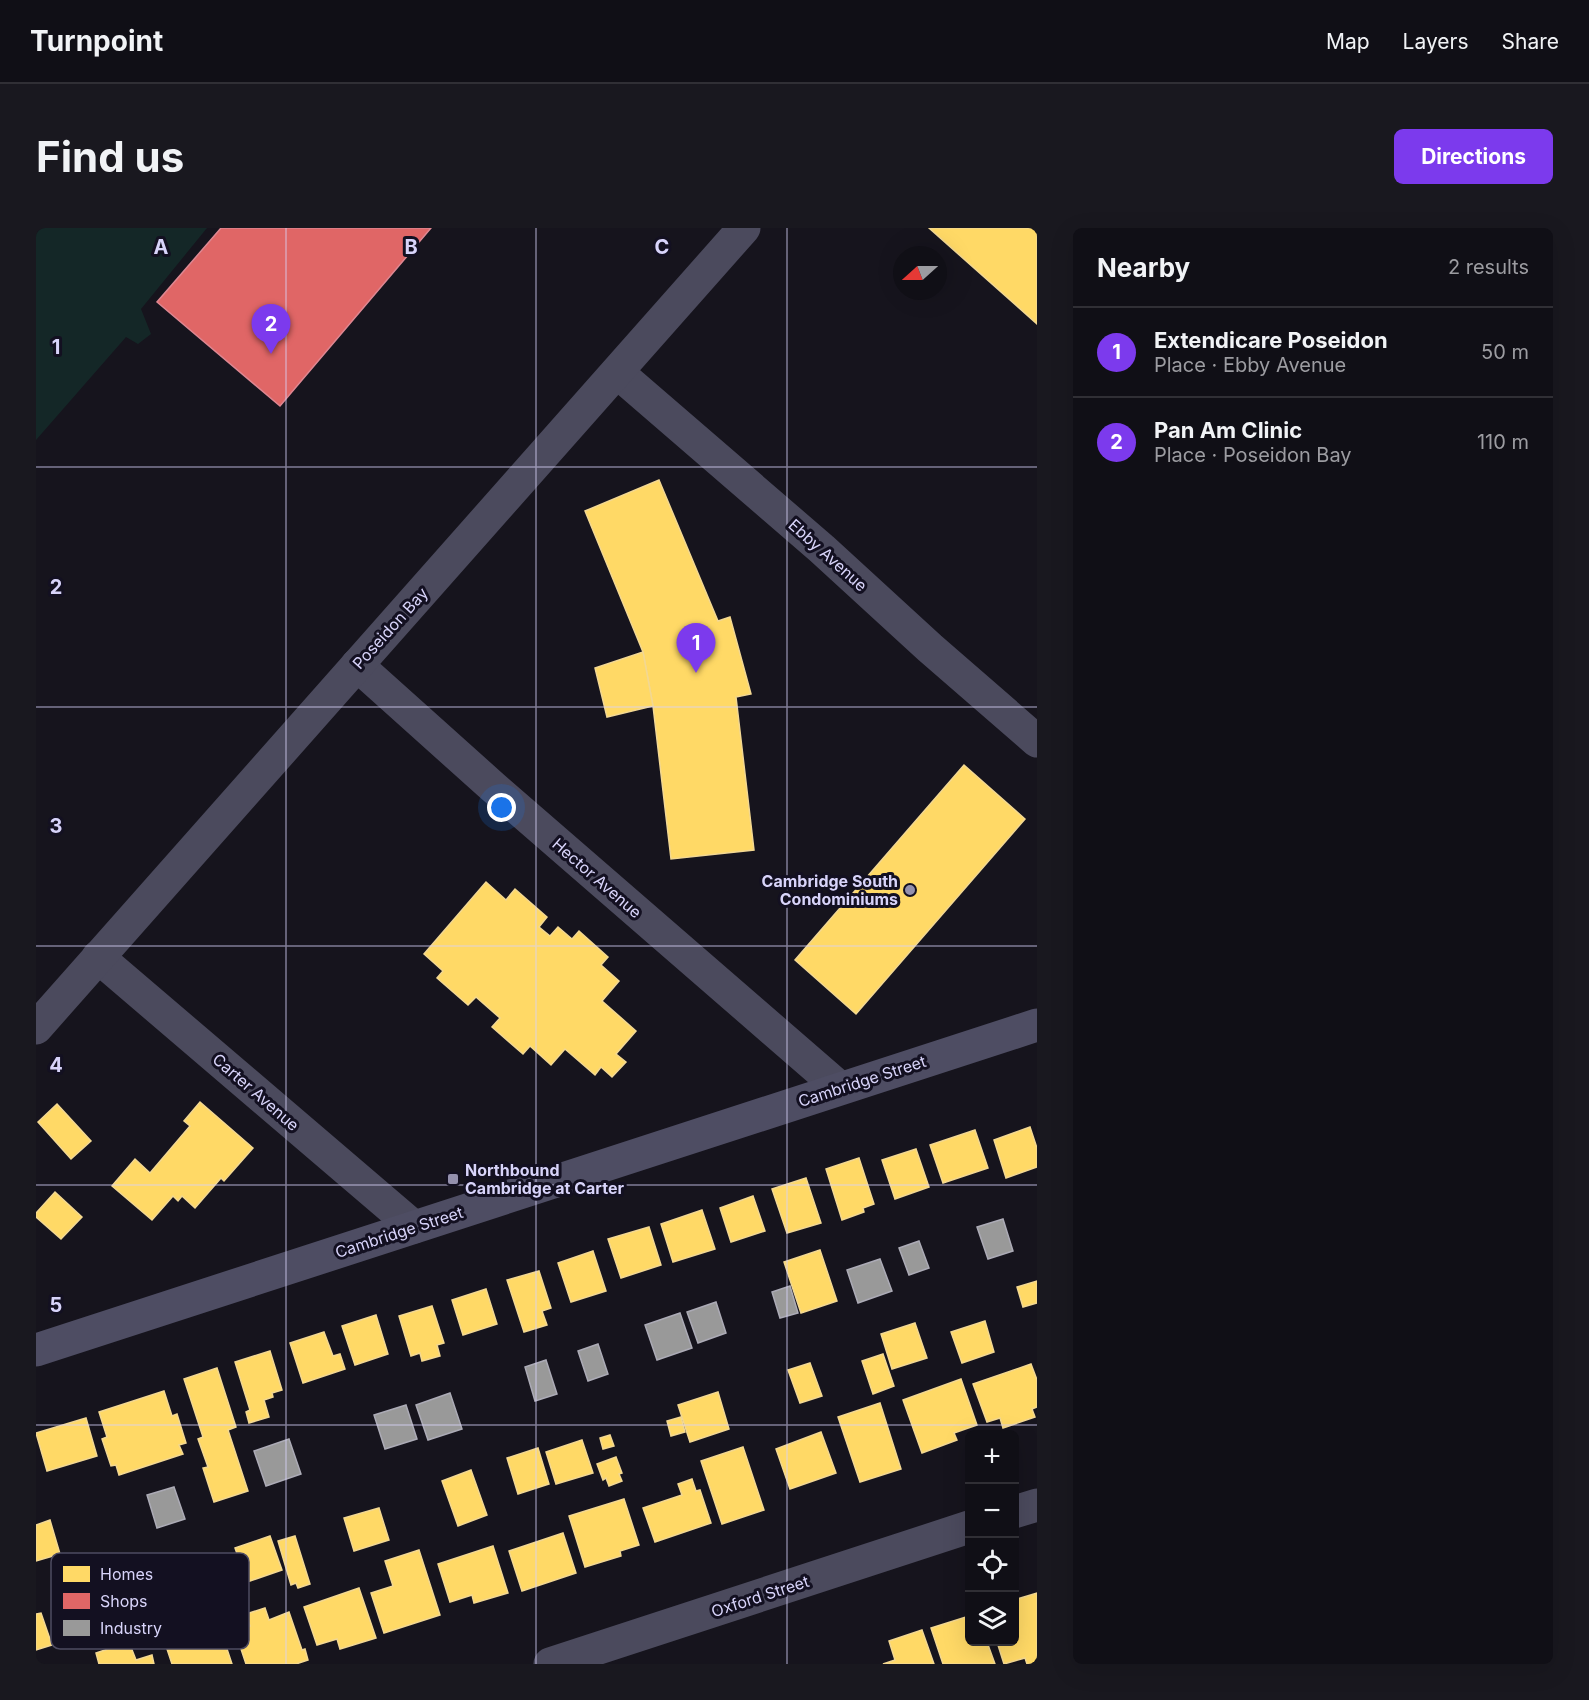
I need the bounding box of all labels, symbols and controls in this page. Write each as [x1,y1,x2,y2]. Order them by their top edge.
text: Turnpoint [30,24,163,58]
text: Map [1326,29,1370,54]
text: Layers [1403,29,1469,54]
text: Share [1502,29,1559,54]
button: Directions [1394,129,1553,184]
text: Find us [36,131,184,182]
text: A [154,235,169,259]
text: B [404,235,418,259]
text: C [655,235,669,259]
north arrow [893,246,947,300]
text: Nearby [1097,252,1190,283]
text: 2 results [1448,255,1529,279]
pin: 2 [252,304,290,354]
text: Extendicare Poseidon [1154,327,1388,353]
text: 1 [52,335,60,359]
text: 1 [1112,340,1121,364]
text: 50 m [1481,340,1529,364]
text: Place · Ebby Avenue [1154,353,1346,377]
text: Pan Am Clinic [1154,417,1302,443]
text: 2 [1110,430,1123,454]
text: 110 m [1477,430,1529,454]
text: Place · Poseidon Bay [1154,443,1352,467]
street label: Ebby Avenue [785,515,871,595]
text: 2 [50,575,62,599]
street label: Poseidon Bay [348,583,432,673]
pin: 1 [676,624,716,673]
your location [487,793,516,822]
text: 3 [50,814,62,838]
street label: Hector Avenue [548,834,646,922]
place label: Cambridge South Condominiums [762,871,898,909]
marker: Cambridge South Condominiums [903,883,917,897]
street label: Carter Avenue [209,1049,303,1135]
street label: Cambridge Street [796,1051,928,1111]
text: 4 [49,1053,63,1077]
place label: Northbound Cambridge at Carter [465,1160,624,1198]
marker: Northbound Cambridge at Carter [446,1172,460,1186]
street label: Cambridge Street [333,1202,465,1262]
text: 5 [50,1293,62,1317]
map controls [965,1430,1019,1646]
button: + [965,1430,1019,1484]
button: − [965,1484,1019,1538]
button: locate [965,1538,1019,1592]
legend [51,1553,249,1649]
text: Homes [100,1564,153,1584]
street label: Oxford Street [709,1571,811,1621]
text: Shops [100,1591,148,1611]
button: layers [965,1592,1019,1646]
text: Industry [100,1618,162,1638]

